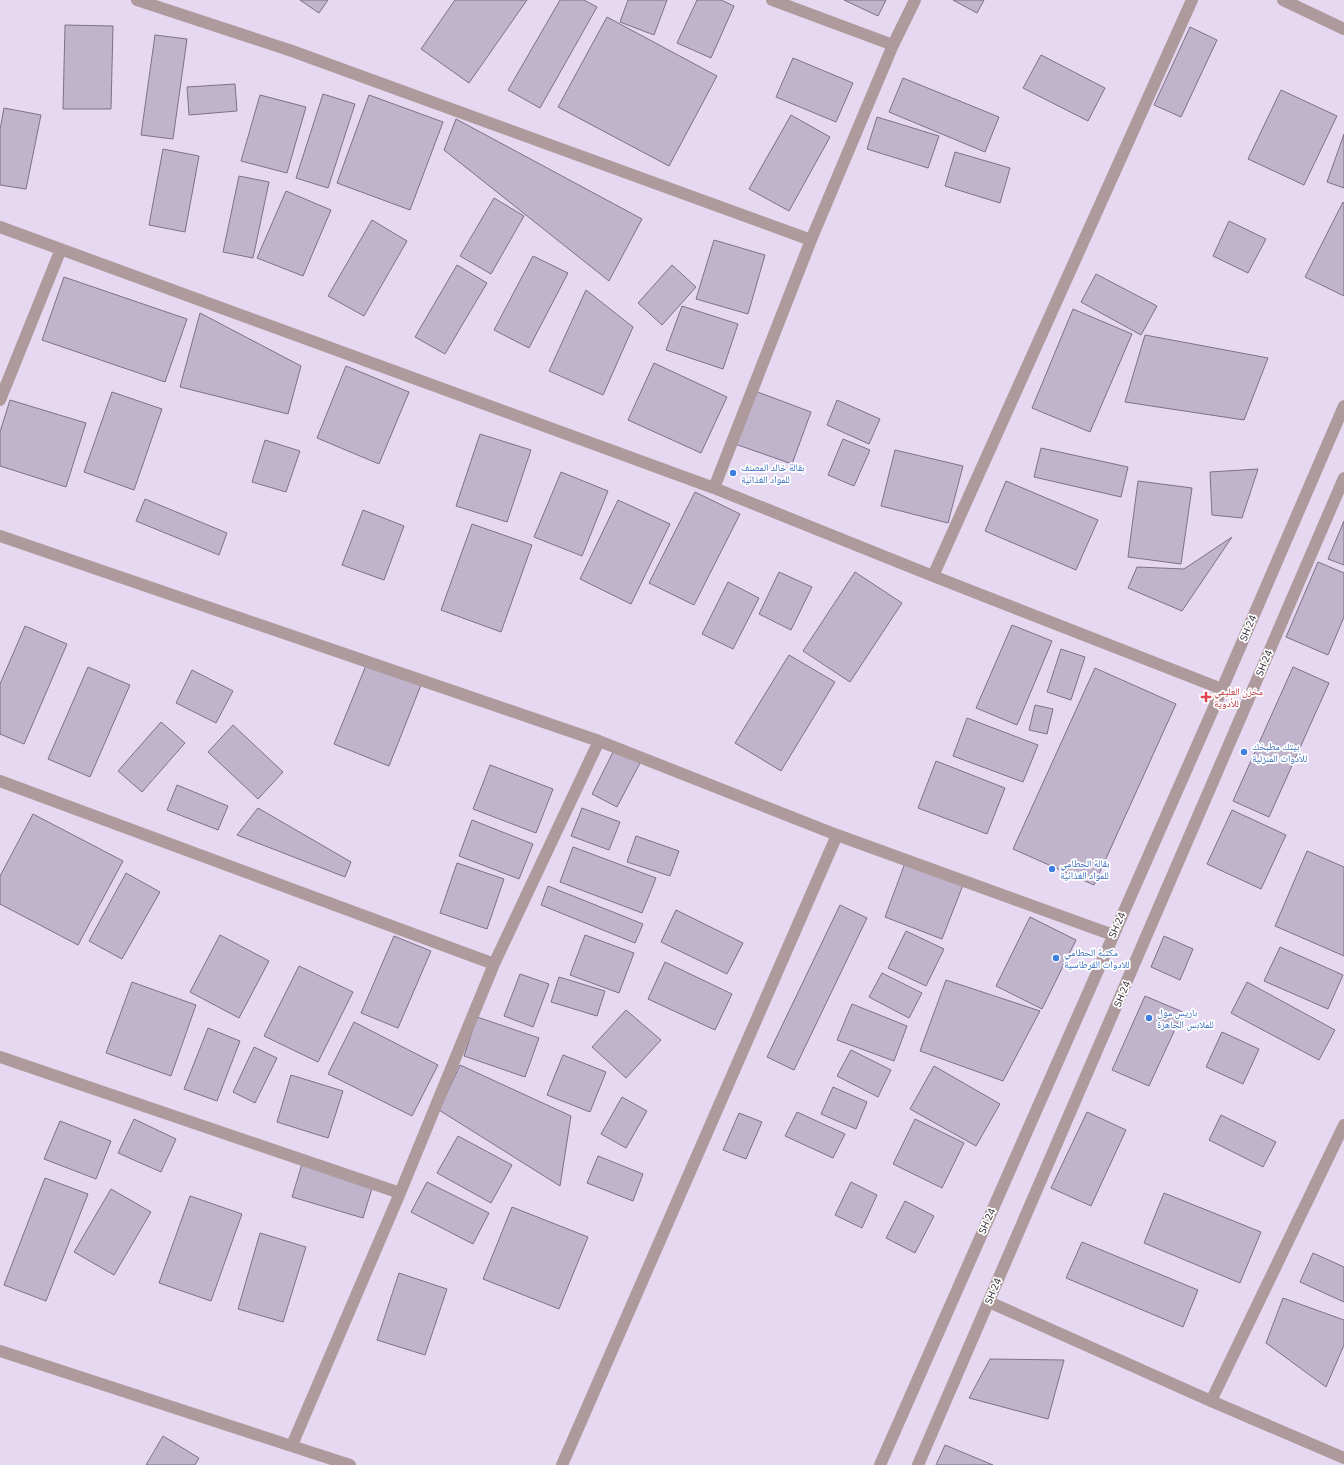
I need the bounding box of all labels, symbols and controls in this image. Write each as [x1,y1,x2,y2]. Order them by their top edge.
place label: بقالة خالد المصنف للمواد الغذائية [741,461,805,486]
marker: بقالة خالد المصنف للمواد الغذائية [728,468,738,478]
street label: SH 24 [1237,613,1259,643]
street label: SH 24 [1253,648,1275,678]
place label: مخزن العليمي للأدوية [1214,685,1264,710]
marker: مخزن العليمي للأدوية [1201,692,1211,702]
place label: بيتك مطبخك للأدوات المنزلية [1252,740,1307,765]
marker: بيتك مطبخك للأدوات المنزلية [1239,747,1249,757]
place label: بقالة الحطامي للمواد الغذائية [1060,857,1110,882]
marker: بقالة الحطامي للمواد الغذائية [1047,864,1057,874]
street label: SH 24 [1106,910,1128,940]
place label: مكتبة الحطامي للادوات القرطاسية [1064,946,1130,971]
marker: مكتبة الحطامي للادوات القرطاسية [1051,953,1061,963]
street label: SH 24 [1111,979,1133,1009]
place label: باريس مول للملابس الجاهزة [1157,1006,1214,1031]
marker: باريس مول للملابس الجاهزة [1144,1013,1154,1023]
street label: SH 24 [976,1206,998,1236]
street label: SH 24 [982,1276,1004,1306]

